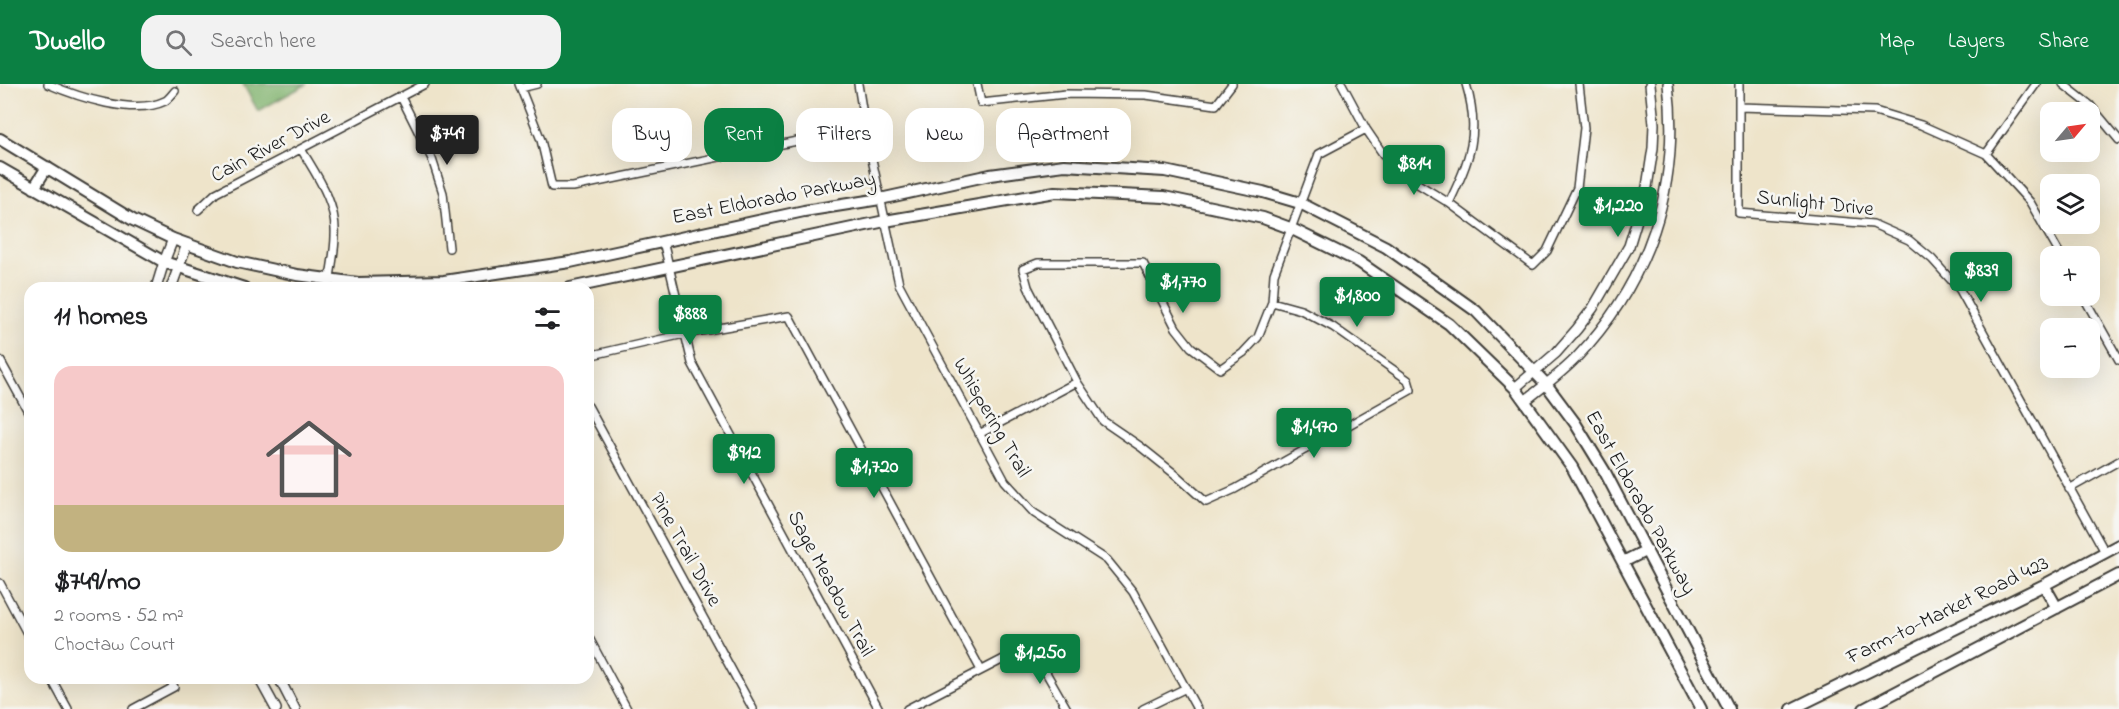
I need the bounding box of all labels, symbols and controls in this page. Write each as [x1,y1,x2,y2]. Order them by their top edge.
search box [141,15,561,69]
text: Dwello [30,22,105,63]
icon: search [162,26,195,59]
text: Search here [210,26,316,58]
text: Map [1879,27,1915,57]
text: Layers [1948,27,2005,57]
text: Share [2038,27,2089,57]
north arrow [2040,102,2100,162]
map controls [2040,102,2100,378]
street label: Cain River Drive [206,103,337,191]
chip: Buy [612,108,692,162]
chip: Rent [704,108,784,162]
chip: Filters [796,108,893,162]
chip: New [905,108,984,162]
chip: Apartment [996,108,1131,162]
pin: $749 [411,115,483,166]
text: $749 [430,120,464,149]
pin: $814 [1378,145,1450,196]
text: $814 [1397,150,1431,179]
street label: East Eldorado Parkway [670,165,879,235]
button: layers [2040,174,2100,234]
street label: Sunlight Drive [1755,183,1876,227]
pin: $1,220 [1569,187,1667,238]
text: $1,220 [1593,192,1643,221]
button: + [2040,246,2100,306]
pin: $839 [1945,252,2017,303]
text: $839 [1964,257,1998,286]
pin: $1,770 [1134,263,1232,314]
text: $1,770 [1159,268,1207,297]
pin: $1,800 [1308,277,1406,328]
text: $1,800 [1334,282,1380,311]
pin: $888 [654,295,726,346]
text: 11 homes [54,299,148,337]
text: $888 [673,300,707,329]
icon: filters [531,302,564,335]
button: − [2040,318,2100,378]
street label: Whispering Trail [943,352,1038,485]
icon: home [255,405,363,513]
street label: East Eldorado Parkway [1575,405,1703,602]
pin: $1,470 [1265,408,1363,459]
text: $1,470 [1290,413,1338,442]
pin: $912 [708,434,780,485]
text: $912 [727,439,761,468]
pin: $1,720 [825,448,923,499]
text: $1,720 [850,453,898,482]
street label: Pine Trail Drive [641,488,729,613]
street label: Sage Meadow Trail [777,506,881,663]
street label: Farm-to-Market Road 423 [1841,549,2054,674]
text: $749/mo [54,564,141,602]
text: 2 rooms · 52 m² [54,602,184,631]
text: Choctaw Court [54,631,175,660]
pin: $1,250 [991,634,1089,685]
text: $1,250 [1014,639,1066,668]

